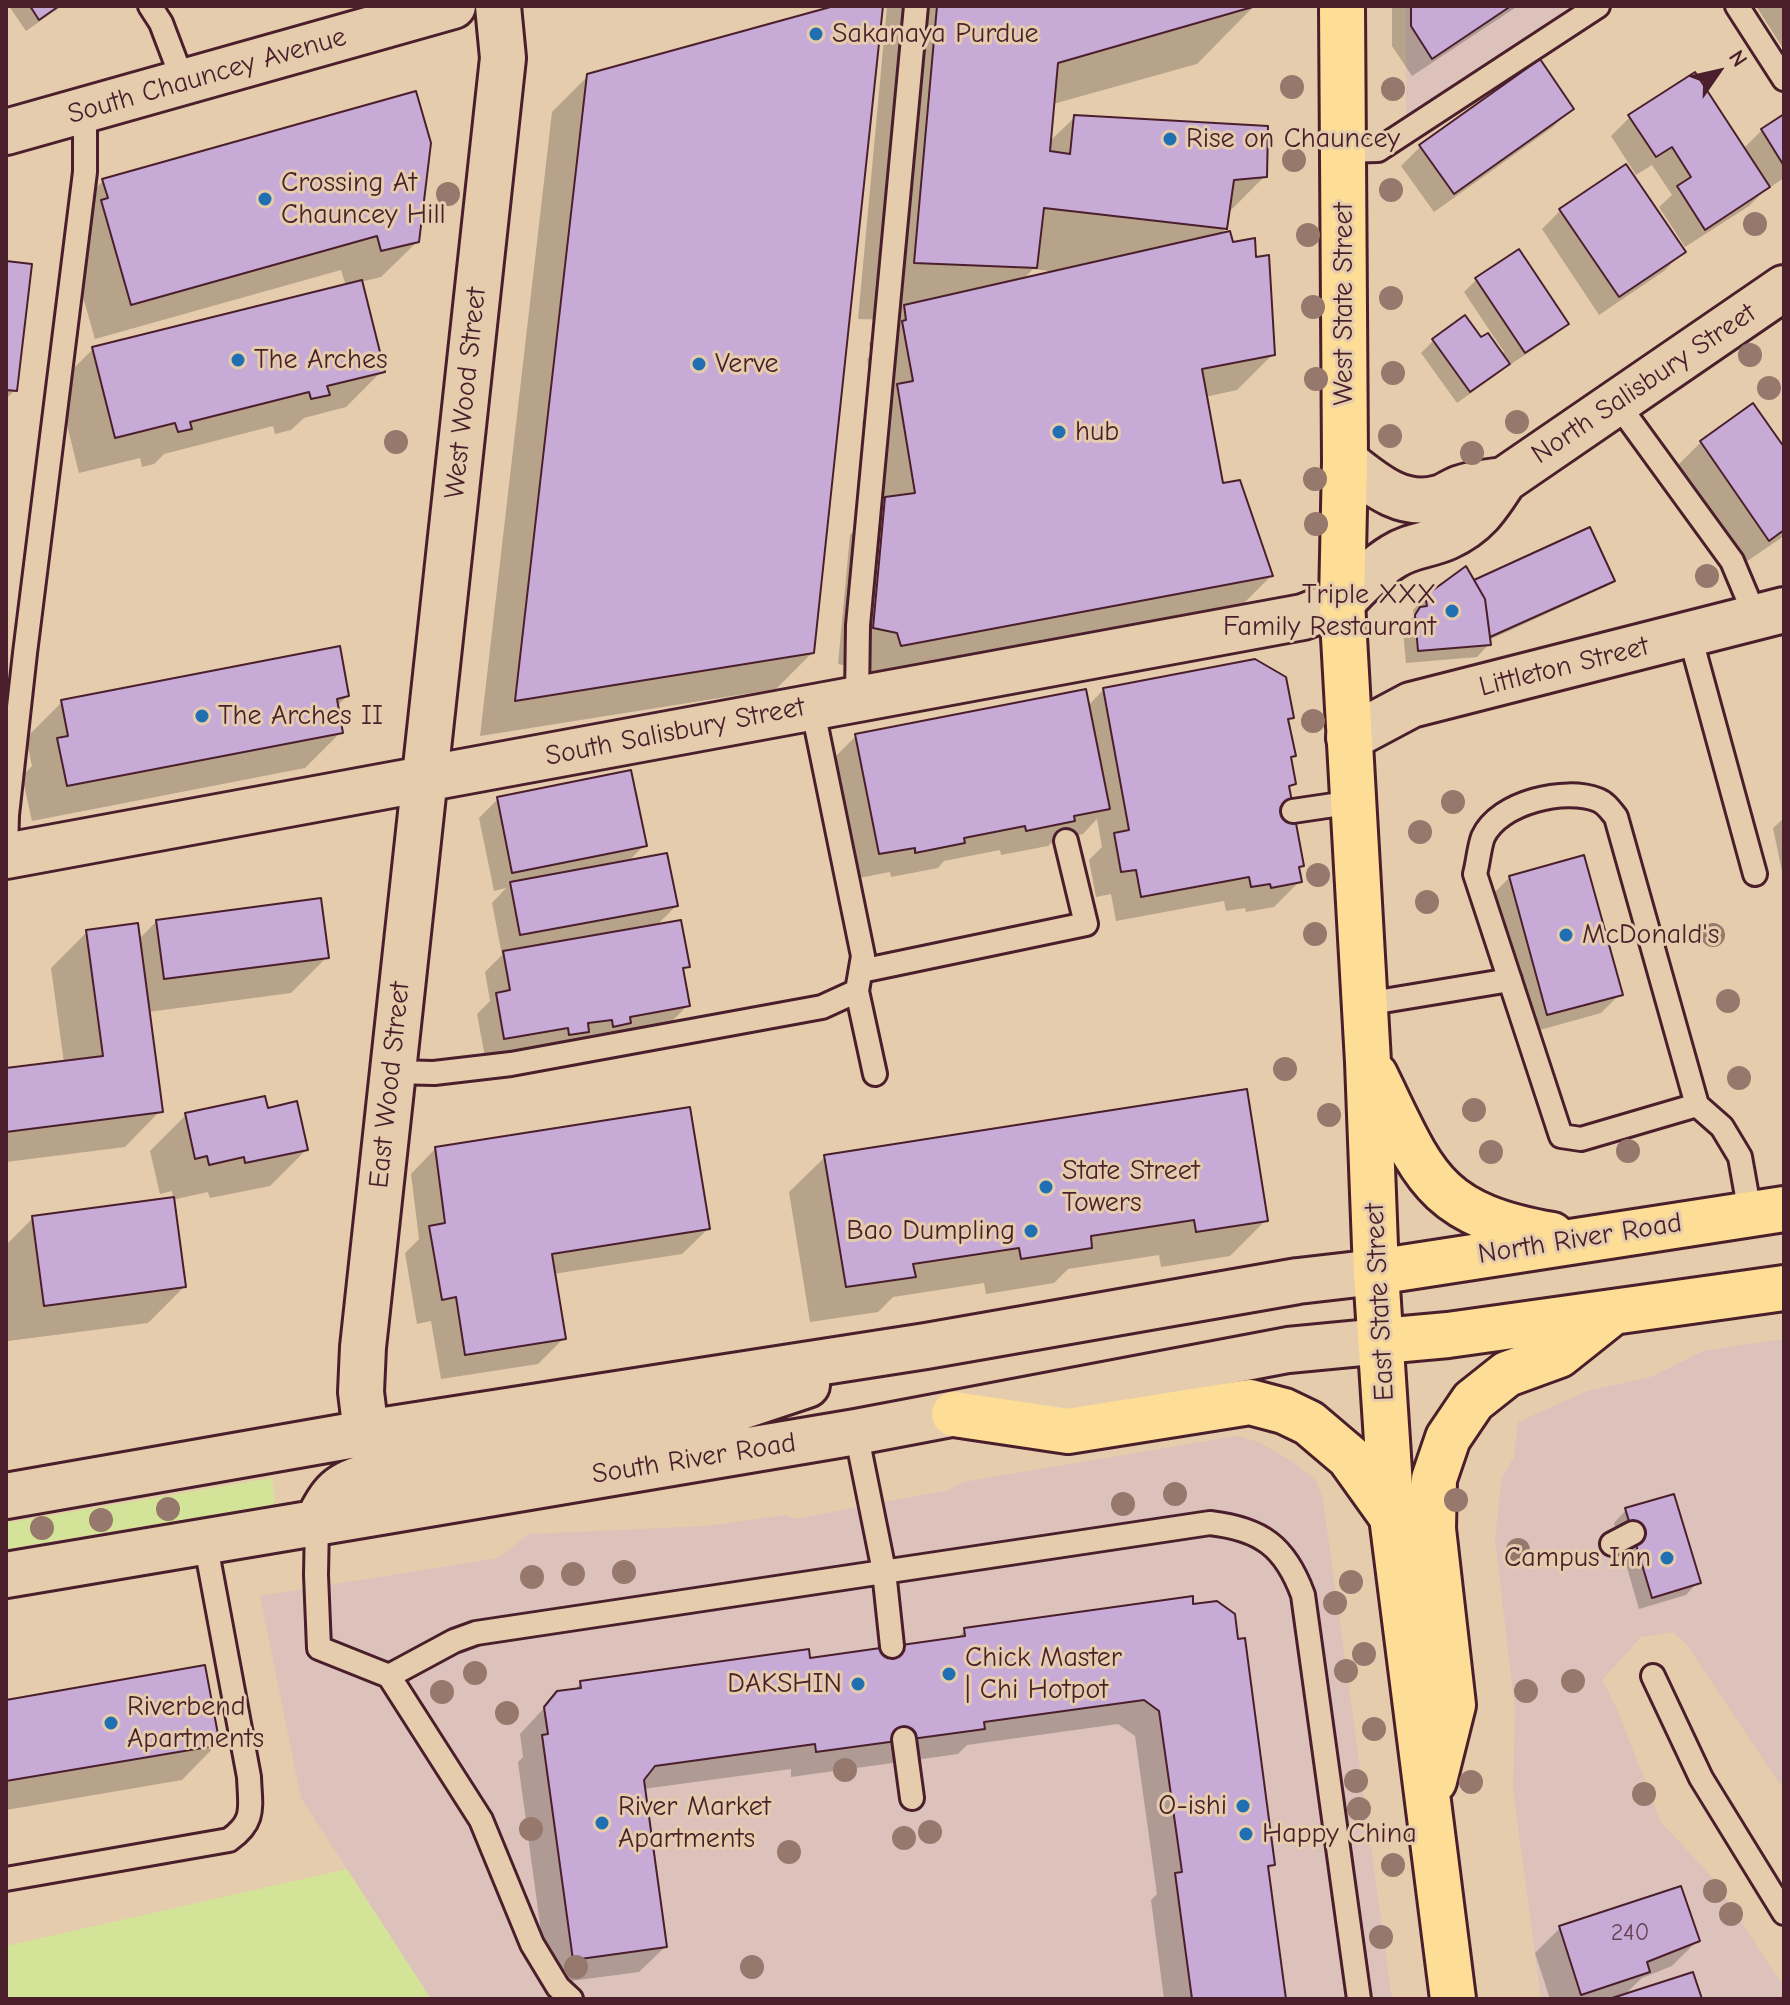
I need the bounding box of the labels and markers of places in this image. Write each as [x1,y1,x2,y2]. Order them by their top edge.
place label: Sakanaya Purdue [832,17,1039,51]
marker: Sakanaya Purdue [807,25,825,43]
place label: Rise on Chauncey [1186,122,1400,156]
marker: Rise on Chauncey [1161,130,1179,148]
place label: Crossing At Chauncey Hill [281,166,446,232]
marker: Crossing At Chauncey Hill [256,190,274,208]
place label: The Arches [254,343,388,377]
place label: Verve [715,347,779,381]
marker: The Arches [229,351,247,369]
marker: Verve [690,355,708,373]
place label: hub [1075,415,1119,449]
marker: hub [1050,423,1068,441]
place label: Triple XXX Family Restaurant [1223,578,1436,644]
marker: Triple XXX Family Restaurant [1443,602,1461,620]
place label: The Arches II [218,699,383,733]
marker: The Arches II [193,707,211,725]
place label: McDonald's [1582,918,1719,952]
marker: McDonald's [1557,926,1575,944]
place label: State Street Towers [1062,1154,1200,1220]
marker: State Street Towers [1037,1178,1055,1196]
place label: Bao Dumpling [846,1214,1015,1248]
marker: Bao Dumpling [1022,1222,1040,1240]
place label: Campus Inn [1504,1541,1651,1575]
marker: Campus Inn [1658,1549,1676,1567]
place label: Chick Master | Chi Hotpot [965,1641,1122,1707]
marker: Chick Master | Chi Hotpot [940,1665,958,1683]
place label: DAKSHIN [727,1667,842,1701]
marker: DAKSHIN [849,1675,867,1693]
place label: Riverbend Apartments [127,1690,264,1756]
marker: Riverbend Apartments [102,1714,120,1732]
place label: O-ishi [1158,1789,1227,1823]
place label: River Market Apartments [618,1790,771,1856]
marker: O-ishi [1234,1797,1252,1815]
marker: River Market Apartments [593,1814,611,1832]
place label: Happy China [1262,1817,1417,1851]
marker: Happy China [1237,1825,1255,1843]

